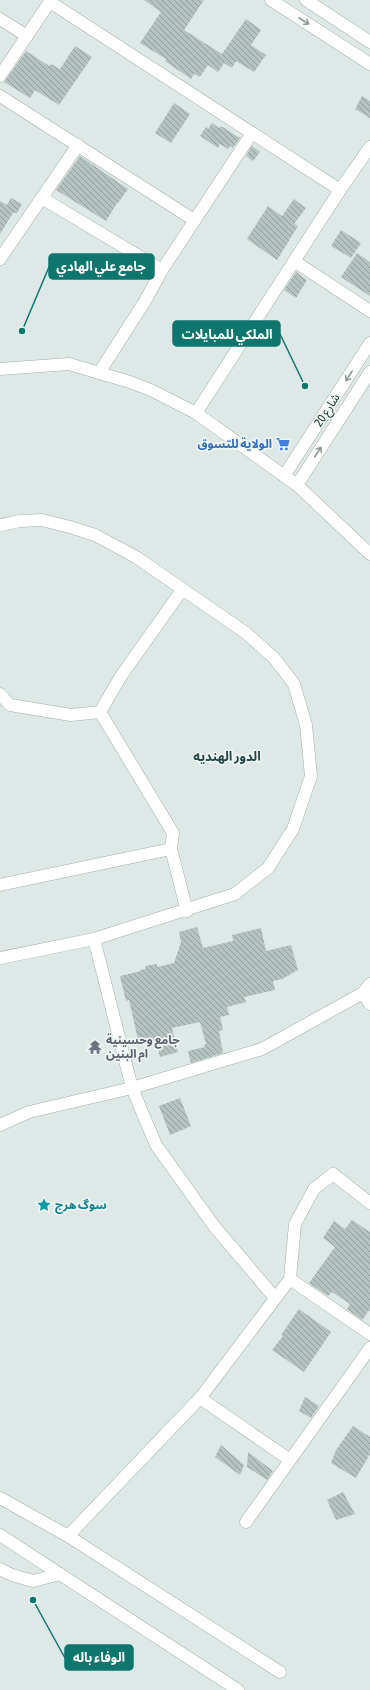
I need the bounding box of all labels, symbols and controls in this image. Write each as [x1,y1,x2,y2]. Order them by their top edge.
one-way arrow [298,17,309,25]
callout: جامع علي الهادي [49,254,154,279]
text: جامع علي الهادي [56,259,146,277]
callout: الملكي للمبايلات [173,321,280,346]
text: الملكي للمبايلات [181,327,273,345]
one-way arrow [345,370,353,381]
street label: شارع 20 [311,391,344,430]
supermarket icon: الولاية للتسوق [275,436,291,452]
place label: الولاية للتسوق [198,437,272,451]
one-way arrow [314,447,322,458]
district label: الدور الهنديه [193,749,261,764]
place label: جامع وحسينية ام البنين [106,1033,180,1063]
temple icon: جامع وحسينية ام البنين [87,1039,103,1055]
place icon: سوگ هرج [36,1197,52,1213]
place label: سوگ هرج [55,1198,107,1214]
callout: الوفاء باله [65,1645,133,1670]
text: الوفاء باله [73,1650,125,1665]

